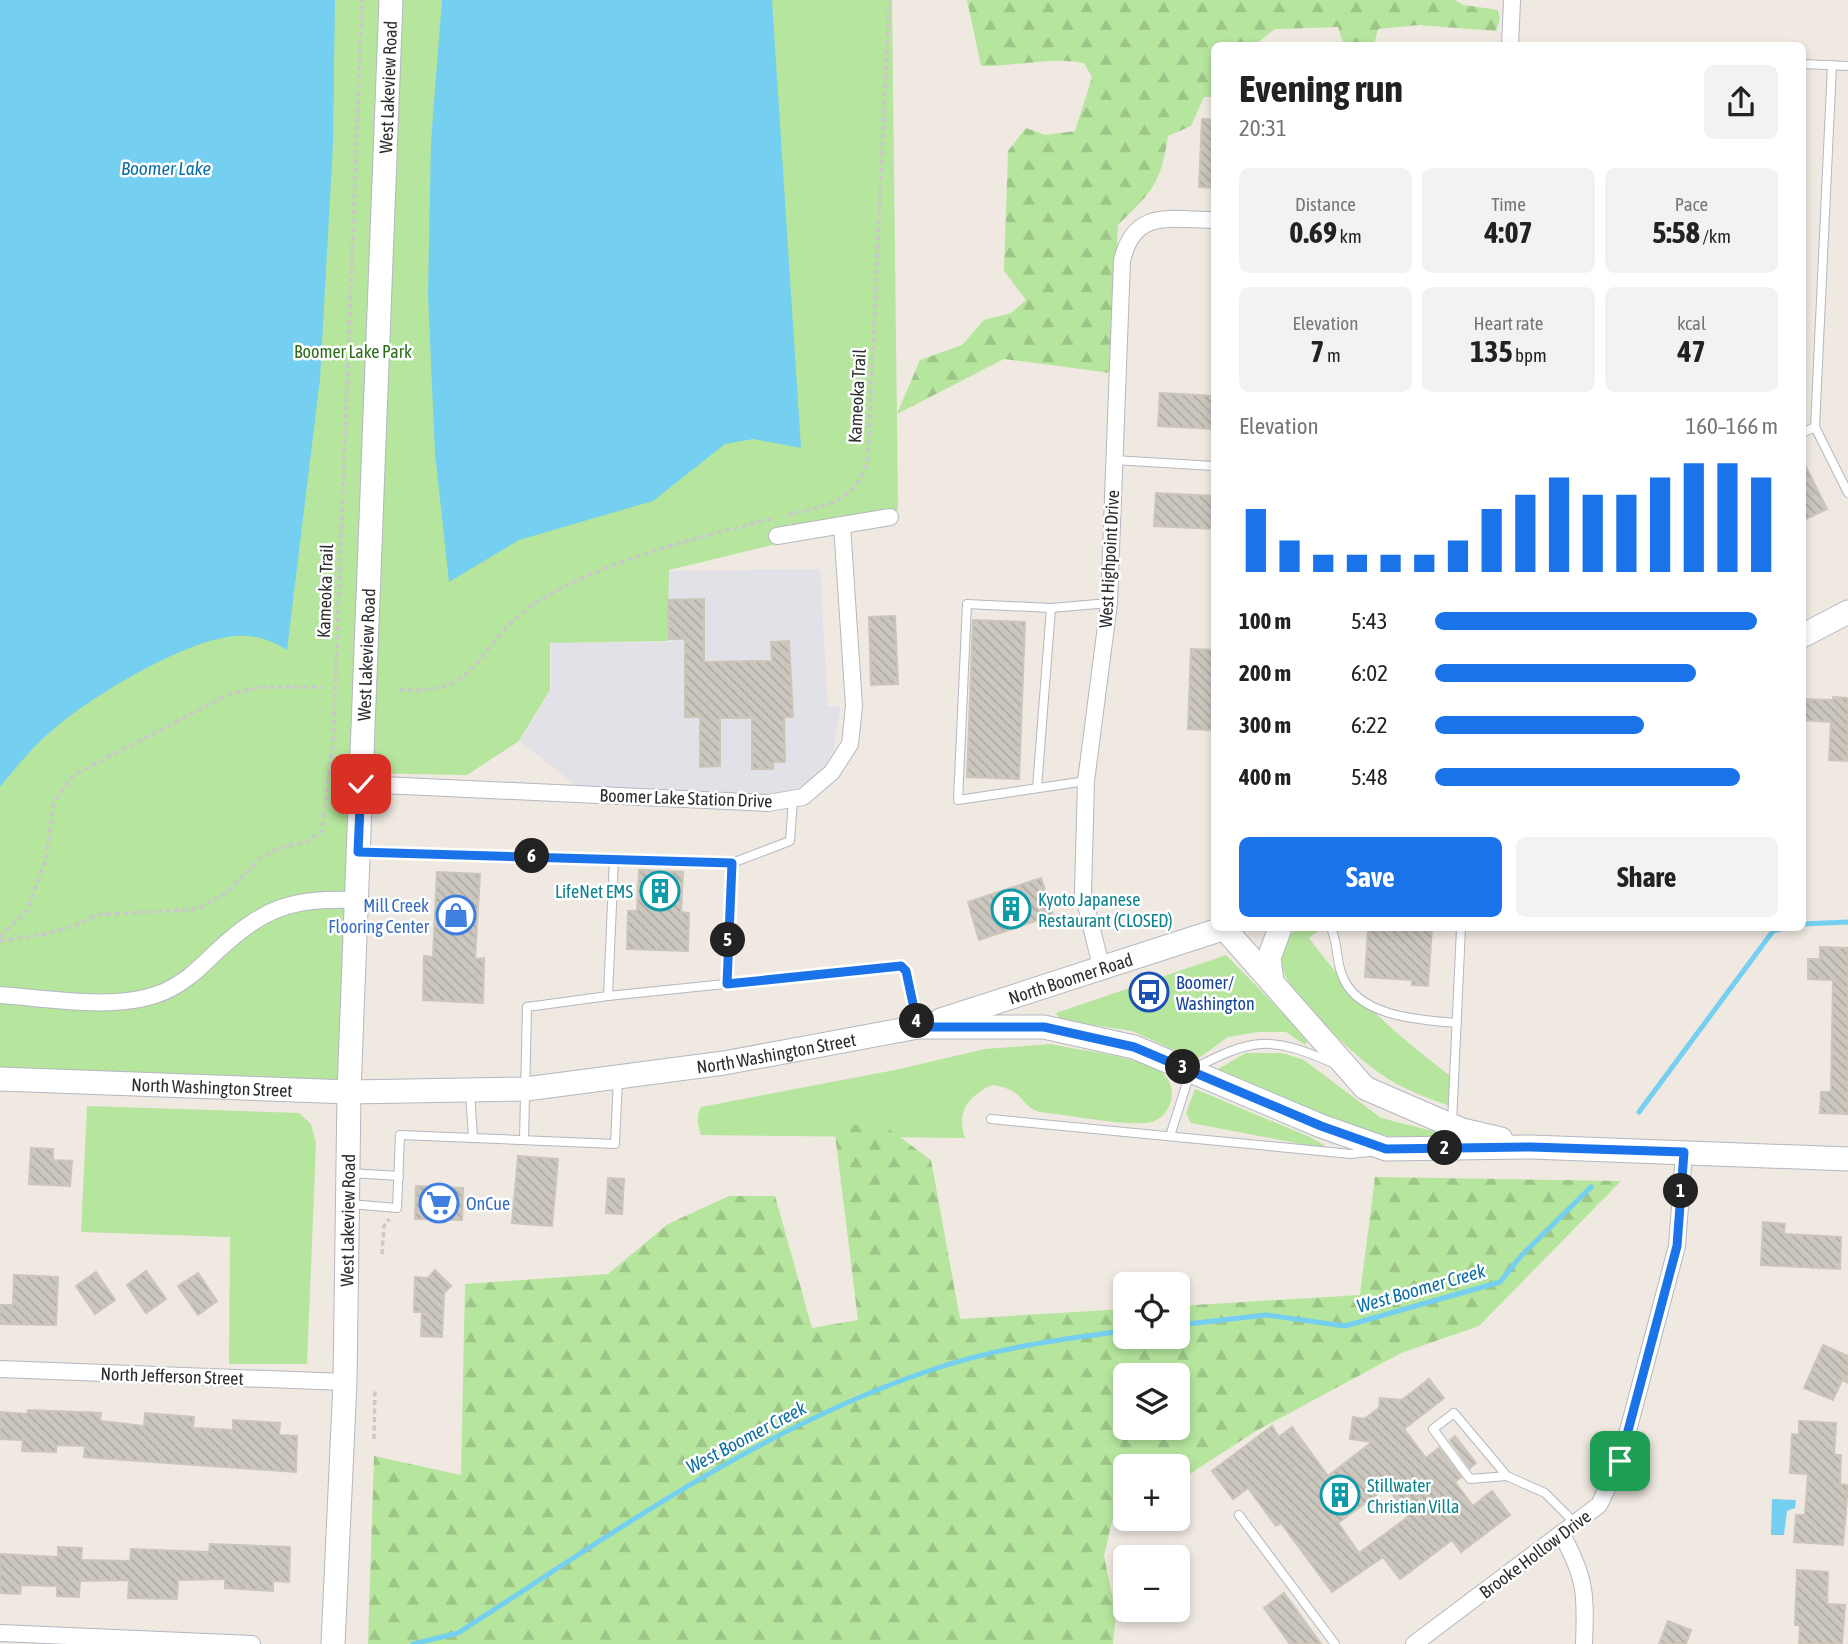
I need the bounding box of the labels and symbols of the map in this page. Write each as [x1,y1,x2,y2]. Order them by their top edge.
street label: West Lakeview Road [375,20,401,154]
water label: Boomer Lake [121,157,211,179]
park label: Boomer Lake Park [294,341,412,362]
street label: Kameoka Trail [844,348,870,444]
street label: West Highpoint Drive [1095,489,1123,629]
street label: Kameoka Trail [313,543,337,638]
street label: West Lakeview Road [353,588,379,721]
pin [331,754,391,814]
street label: Boomer Lake Station Drive [599,784,773,812]
pin: 6 [514,838,550,874]
building icon: LifeNet EMS [639,870,681,912]
place label: LifeNet EMS [555,881,633,902]
building icon: Kyoto Japanese Restaurant (CLOSED) [990,888,1032,930]
place label: Kyoto Japanese Restaurant (CLOSED) [1038,889,1173,931]
shop icon: Mill Creek Flooring Center [435,894,477,936]
place label: Mill Creek Flooring Center [328,895,430,937]
pin: 5 [710,922,746,958]
street label: North Boomer Road [1006,948,1135,1008]
bus stop icon: Boomer/ Washington [1128,971,1170,1013]
place label: Boomer/ Washington [1176,972,1255,1014]
pin: 4 [900,1004,934,1038]
street label: North Washington Street [695,1028,857,1077]
pin: 3 [1166,1050,1200,1084]
street label: North Washington Street [131,1073,293,1100]
pin: 2 [1428,1130,1462,1166]
street label: West Lakeview Road [336,1154,359,1287]
pin: 1 [1664,1174,1698,1208]
supermarket icon: OnCue [418,1182,460,1224]
place label: OnCue [466,1193,510,1214]
water label: West Boomer Creek [1354,1259,1488,1317]
street label: North Jefferson Street [100,1363,244,1389]
water label: West Boomer Creek [682,1396,810,1478]
pin [1590,1431,1650,1491]
building icon: Stillwater Christian Villa [1319,1474,1361,1516]
place label: Stillwater Christian Villa [1367,1475,1459,1517]
street label: Brooke Hollow Drive [1475,1505,1595,1603]

